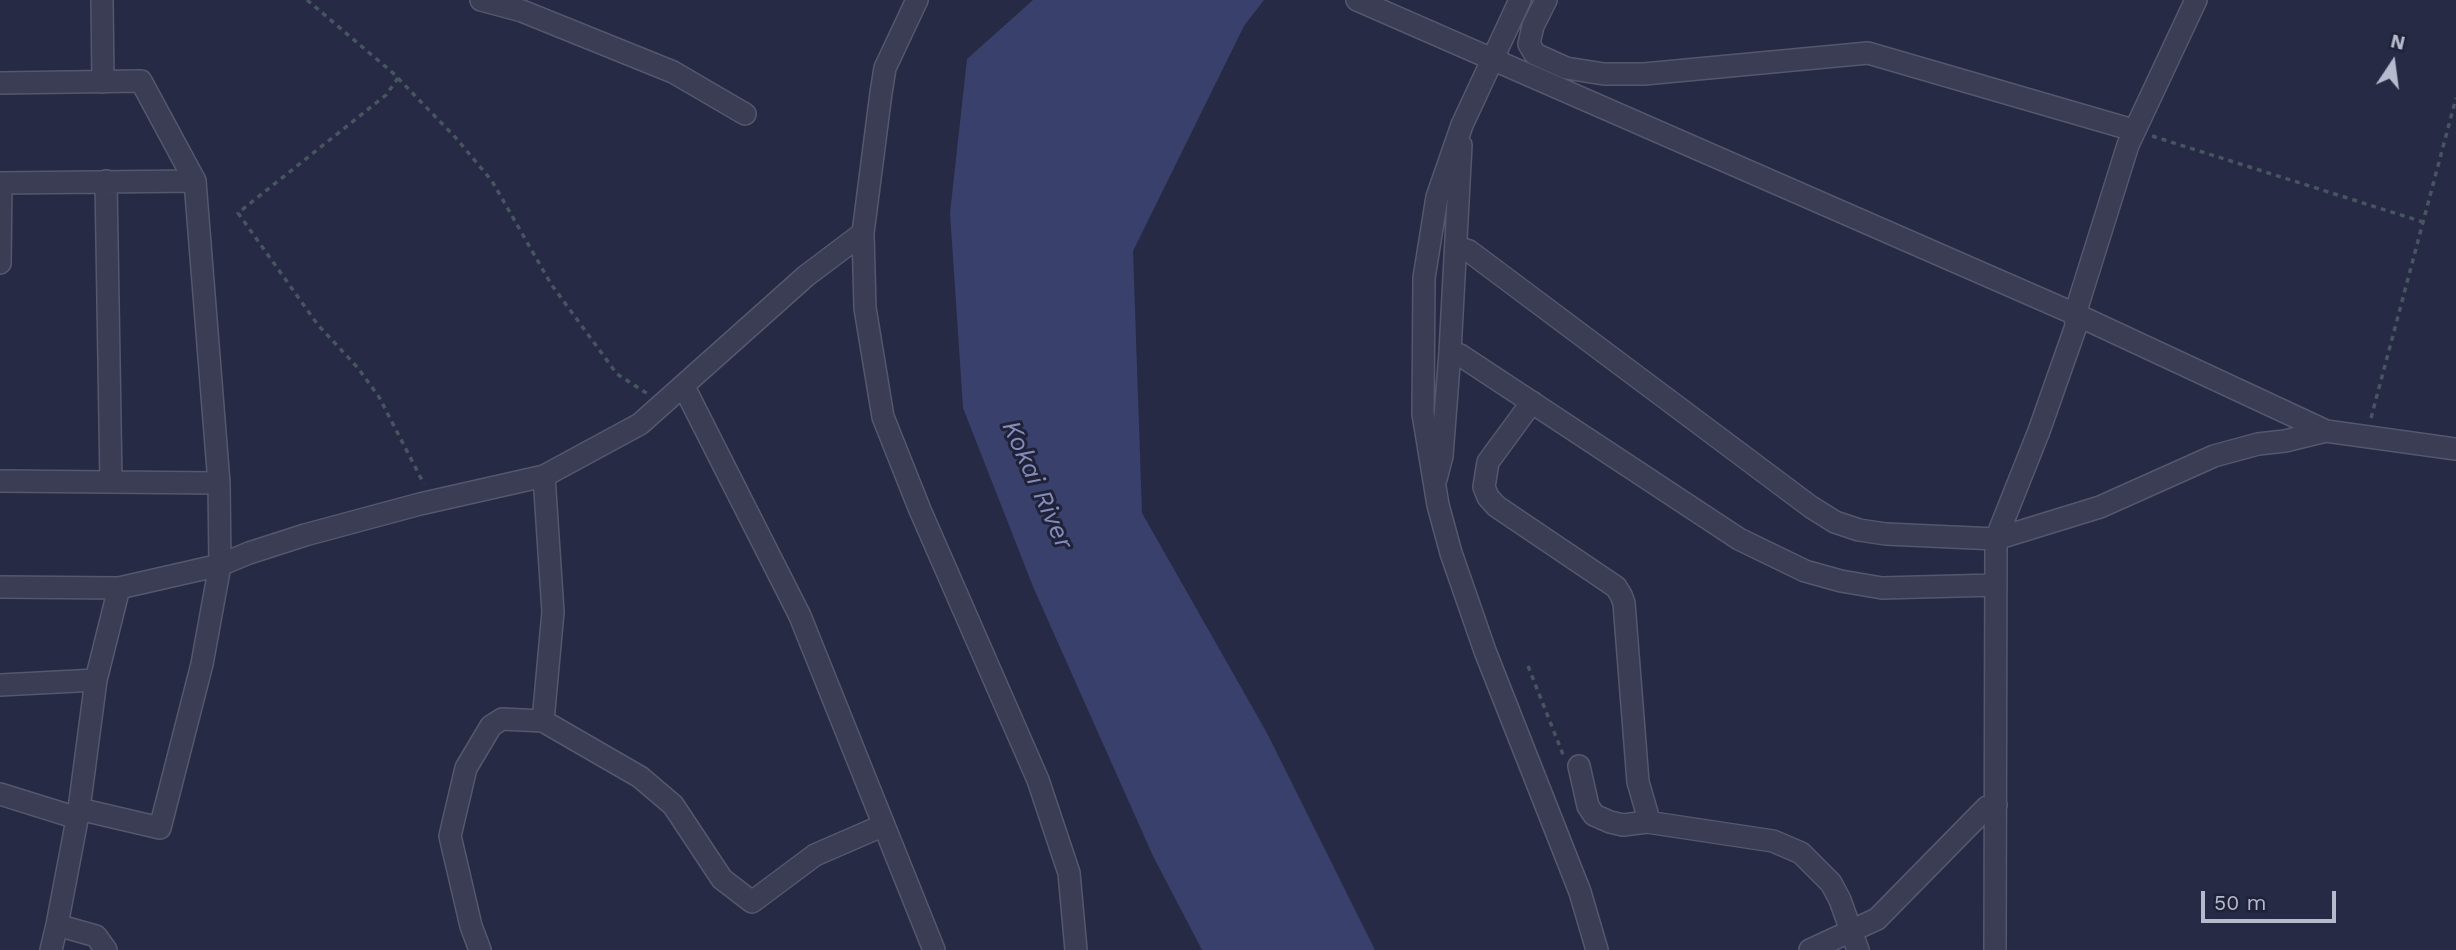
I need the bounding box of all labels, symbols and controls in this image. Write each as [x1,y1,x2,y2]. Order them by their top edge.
north arrow [2358,28,2428,98]
text: N [2388,29,2407,55]
water label: Kokai River [995,416,1079,554]
scale bar [2204,876,2339,920]
text: 50 m [2214,890,2266,915]

